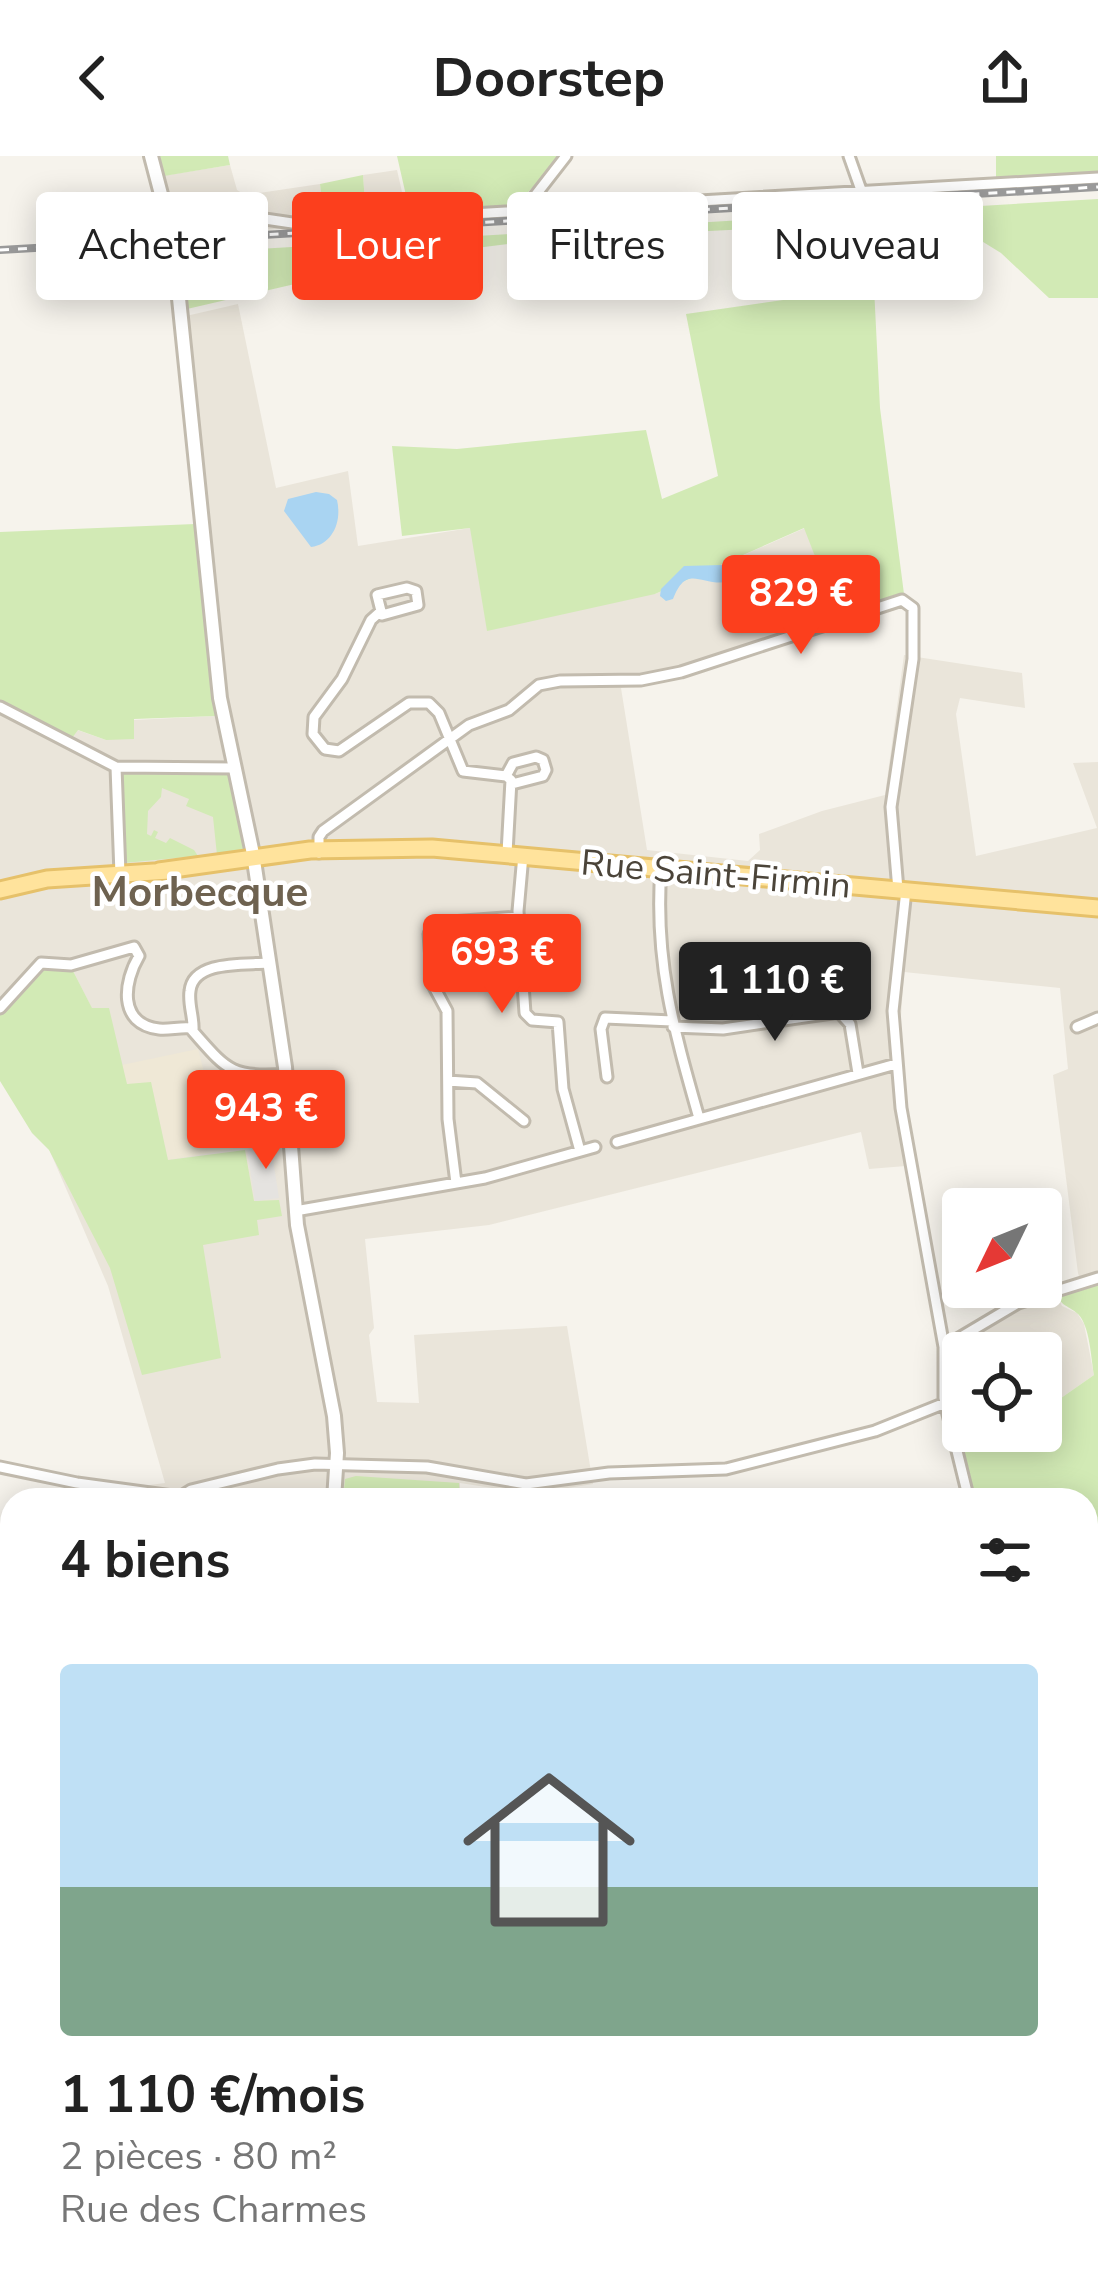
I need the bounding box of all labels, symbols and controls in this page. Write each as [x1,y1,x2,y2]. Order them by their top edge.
text: Doorstep [433,41,665,115]
icon: back [60,45,126,111]
icon: share [972,45,1038,111]
chip: Acheter [36,192,268,300]
chip: Louer [292,192,483,300]
chip: Filtres [507,192,708,300]
chip: Nouveau [732,192,983,300]
pin: 829 € [717,555,885,657]
text: 829 € [749,567,853,620]
street label: Rue Saint-Firmin [579,838,853,911]
district label: Morbecque [92,864,308,921]
pin: 693 € [418,914,586,1016]
text: 693 € [450,926,554,979]
pin: 1 110 € [664,942,886,1044]
text: 1 110 € [706,954,844,1007]
pin: 943 € [182,1070,350,1172]
text: 943 € [214,1082,318,1135]
north arrow [942,1188,1062,1308]
map controls [942,1188,1062,1452]
button: locate [942,1332,1062,1452]
text: 4 biens [60,1525,230,1595]
icon: filters [972,1527,1038,1593]
icon: home [441,1742,657,1958]
text: 1 110 €/mois [60,2060,365,2130]
text: 2 pièces · 80 m² [60,2130,337,2183]
text: Rue des Charmes [60,2183,367,2236]

